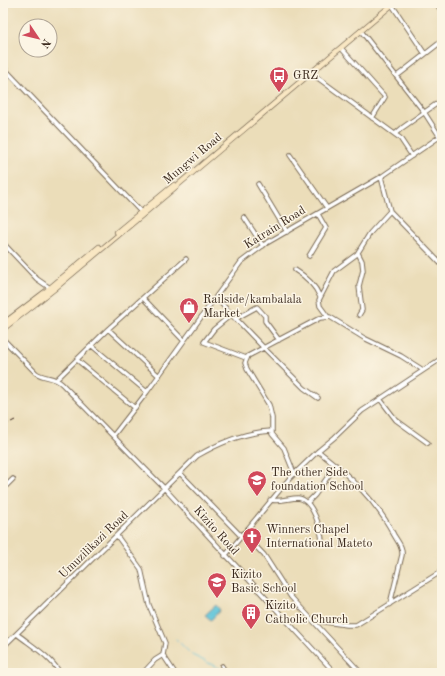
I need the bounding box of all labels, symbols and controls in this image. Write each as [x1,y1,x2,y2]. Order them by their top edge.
north arrow [18,18,58,58]
text: N [38,36,52,50]
bus stop icon: GRZ [268,65,290,93]
place label: GRZ [293,70,318,82]
street label: Mungwi Road [162,131,224,187]
street label: Katrain Road [242,204,308,252]
place label: Railside/kambalala Market [203,294,302,320]
shop icon: Railside/kambalala Market [178,296,200,324]
place label: The other Side foundation School [271,467,364,493]
school or university icon: The other Side foundation School [246,469,268,497]
street label: Kizito Road [191,504,241,558]
street label: Umuzilikazi Road [57,509,131,581]
place label: Winners Chapel International Mateto [266,524,373,550]
church icon: Winners Chapel International Mateto [241,526,263,554]
place label: Kizito Basic School [231,569,297,595]
school or university icon: Kizito Basic School [206,571,228,599]
place label: Kizito Catholic Church [265,600,349,626]
building icon: Kizito Catholic Church [240,602,262,630]

